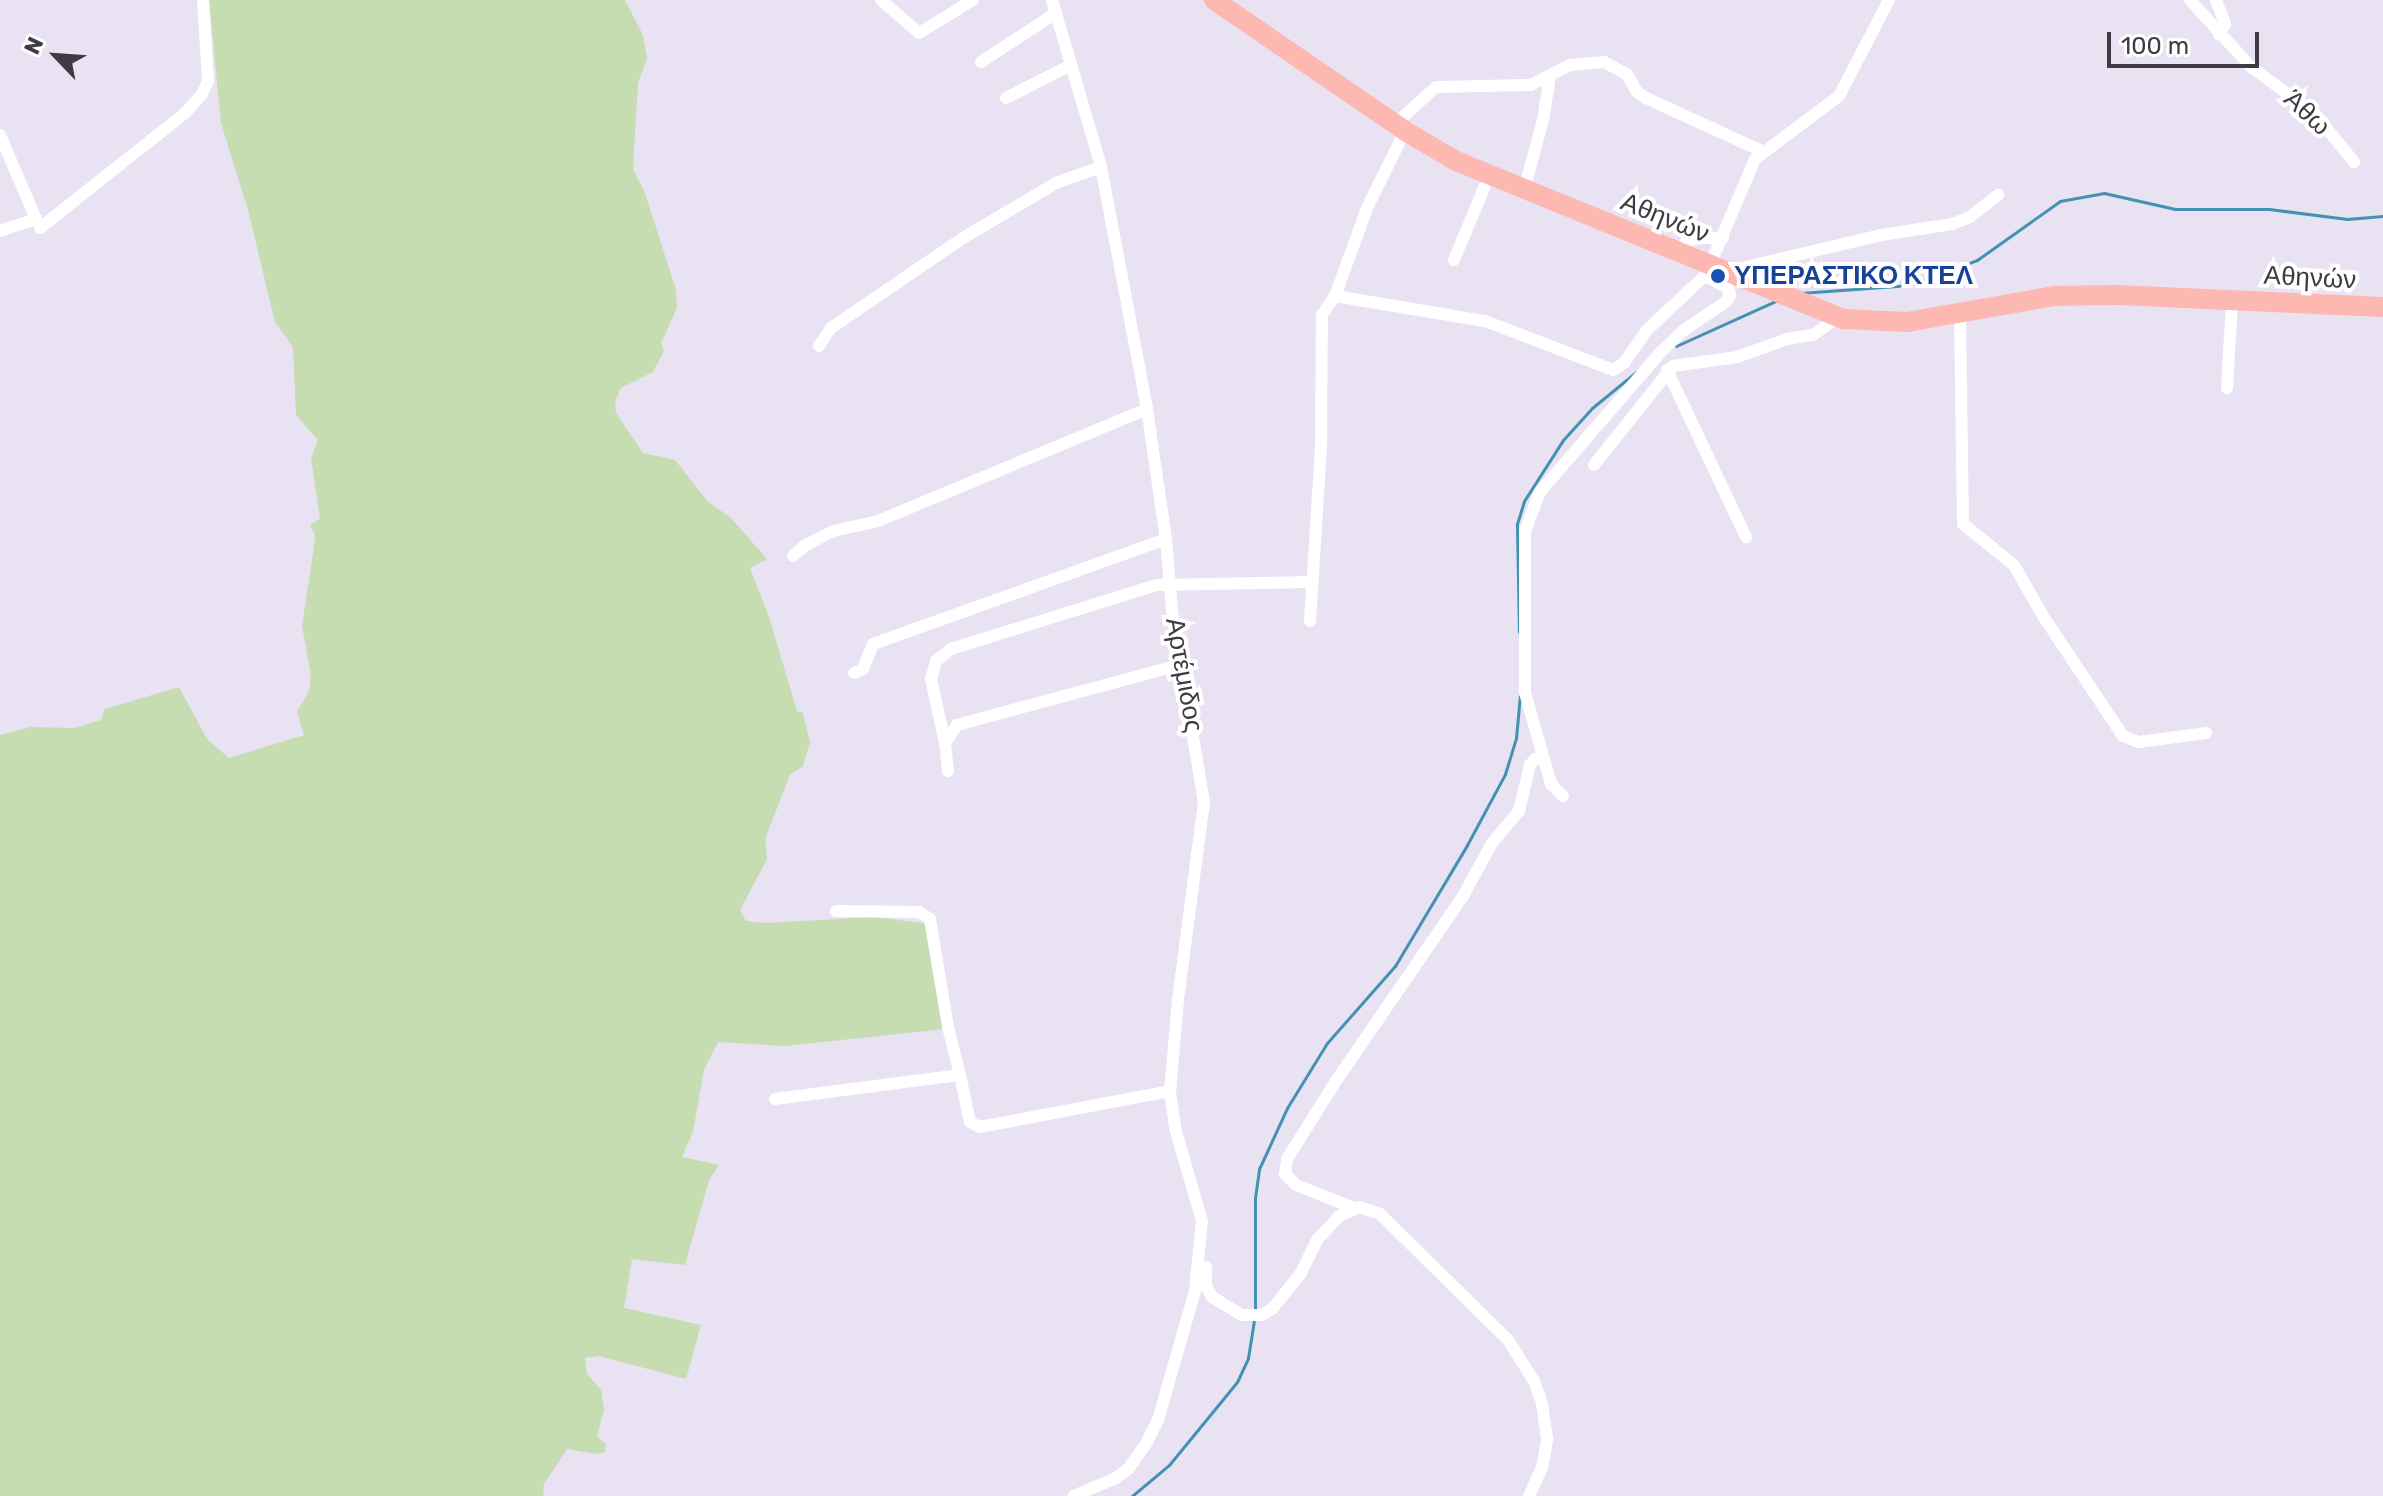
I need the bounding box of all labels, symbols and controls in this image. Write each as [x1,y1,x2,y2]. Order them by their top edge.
north arrow [16,16,96,96]
scale bar [2111,16,2263,66]
text: 100 m [2121,32,2189,60]
text: N [18,33,49,59]
street label: Άθω [2277,84,2337,142]
street label: Αθηνών [1616,186,1714,250]
place label: ΥΠΕΡΑΣΤΙΚΟ ΚΤΕΛ [1734,260,1973,292]
street label: Αθηνών [2263,260,2357,296]
marker: ΥΠΕΡΑΣΤΙΚΟ ΚΤΕΛ [1709,267,1727,285]
street label: Αρτέμιδος [1159,615,1209,735]

